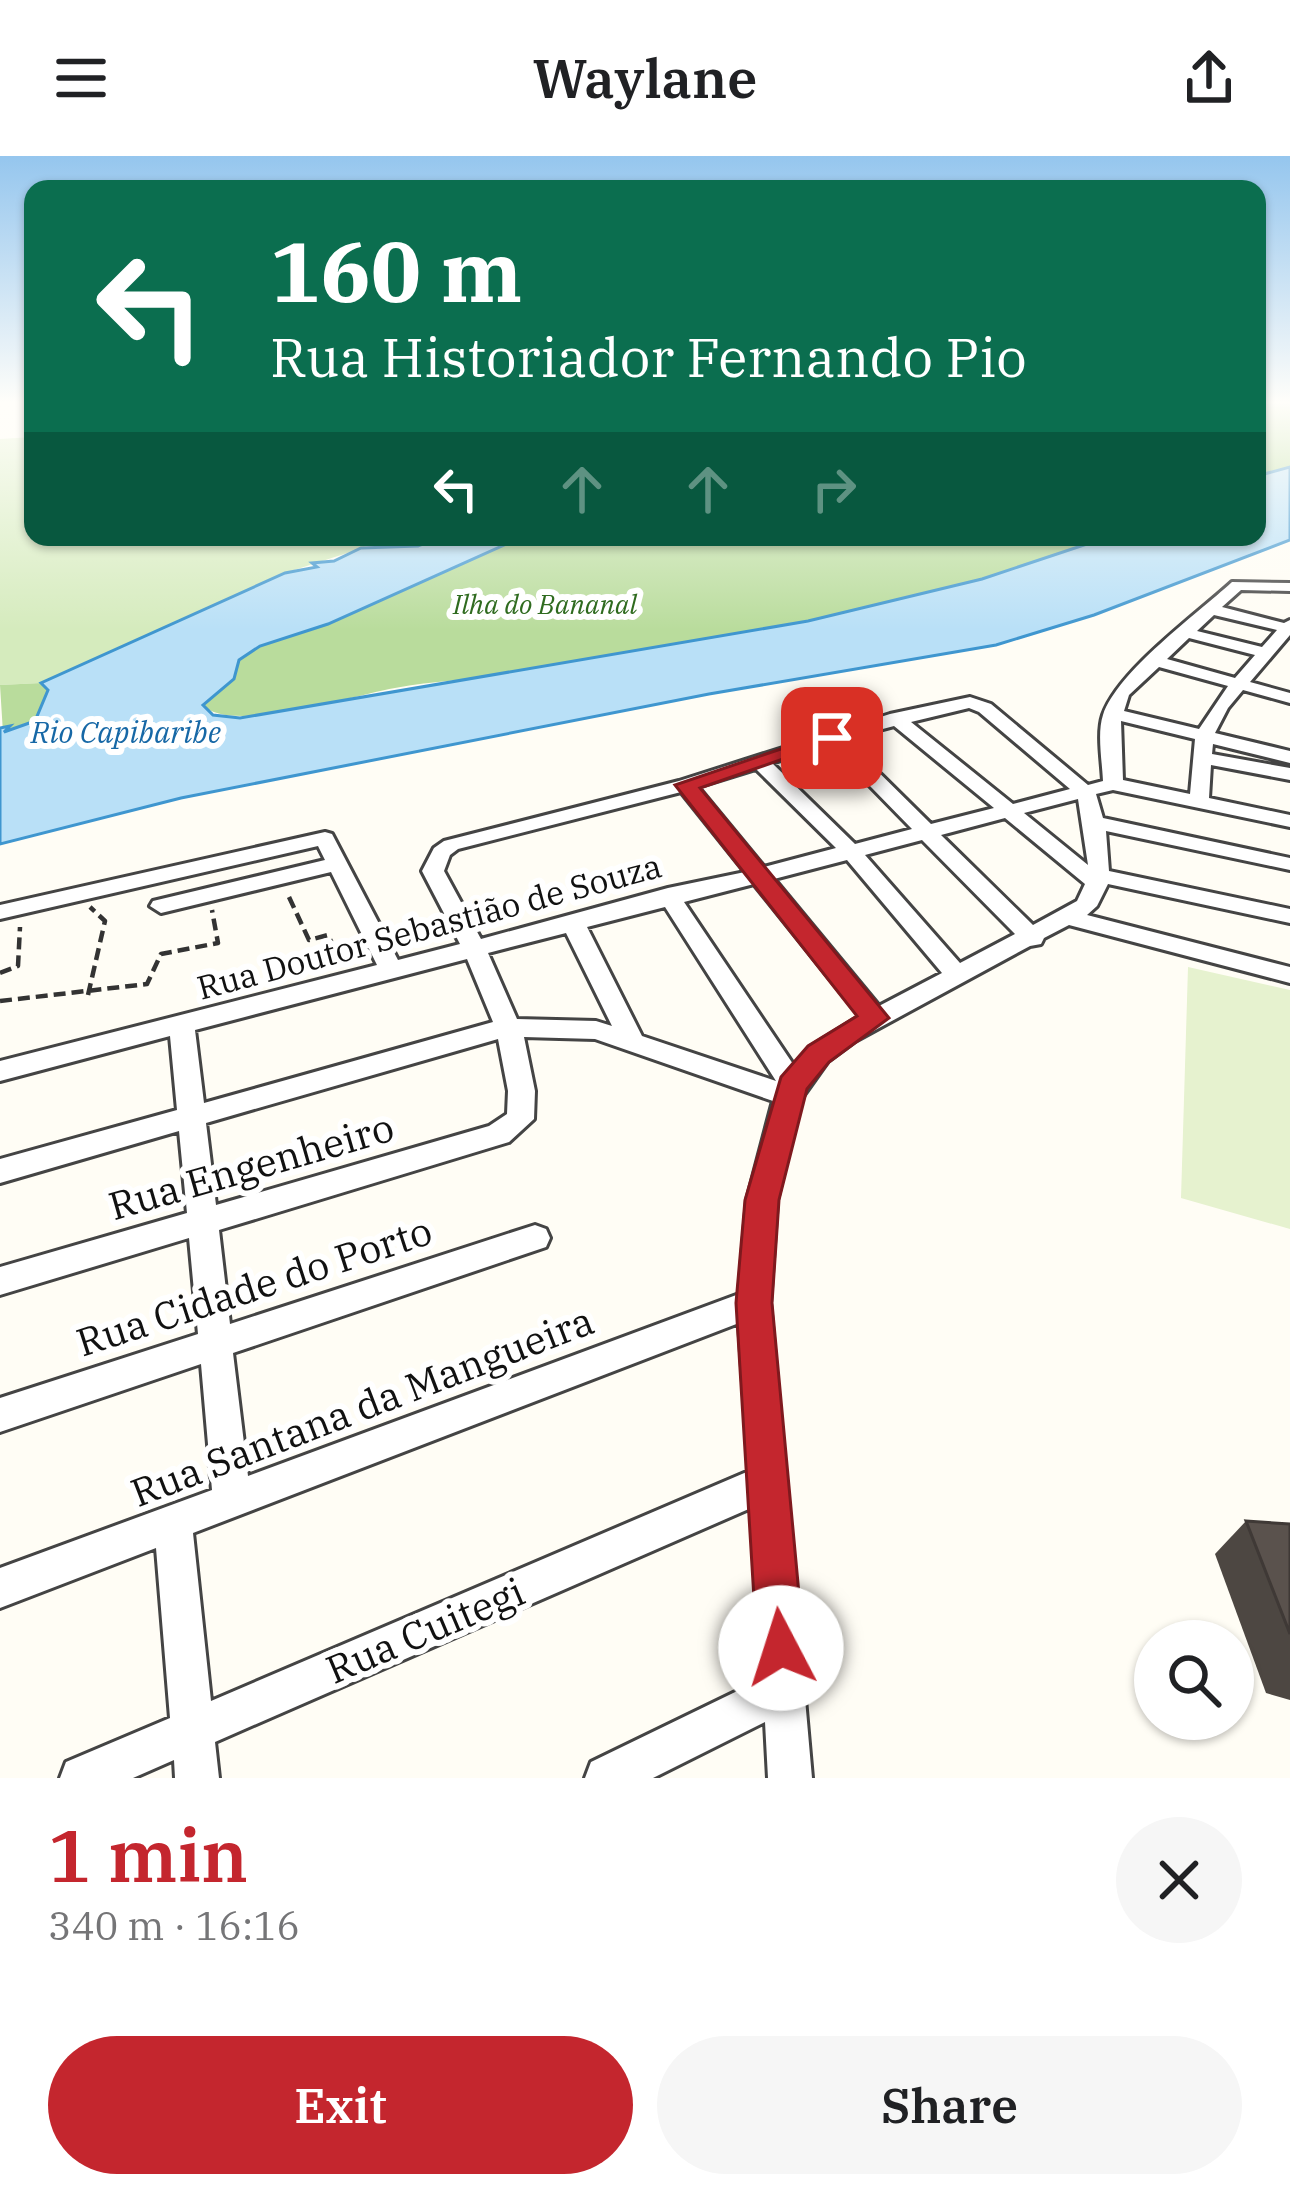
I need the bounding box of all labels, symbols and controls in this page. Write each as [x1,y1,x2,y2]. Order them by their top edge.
text: Waylane [533,43,757,113]
icon: menu [48,45,114,111]
icon: share [1176,45,1242,111]
text: 160 m [270,216,522,325]
icon: left [72,228,228,384]
text: Rua Historiador Fernando Pio [270,322,1027,392]
icon: left [423,456,489,522]
icon: ahead [549,456,615,522]
icon: ahead [675,456,741,522]
icon: right [801,456,867,522]
park label: Ilha do Bananal [452,586,637,621]
pin [781,687,883,789]
icon: arrive [799,705,865,771]
water label: Rio Capibaribe [30,712,221,751]
street label: Rua Doutor Sebastião de Souza [192,843,666,1009]
street label: Rua Engenheiro [103,1101,399,1231]
street label: Rua Cidade do Porto [70,1204,438,1368]
street label: Rua Santana da Mangueira [123,1294,601,1518]
street label: Rua Cuitegi [318,1565,532,1695]
position arrow [718,1585,844,1711]
map controls [1134,1620,1254,1740]
button: search [1134,1620,1254,1740]
text: 1 min [48,1808,248,1902]
button: close [1116,1817,1242,1943]
text: 340 m · 16:16 [48,1900,300,1951]
button: Exit [48,2036,633,2174]
button: Share [657,2036,1242,2174]

